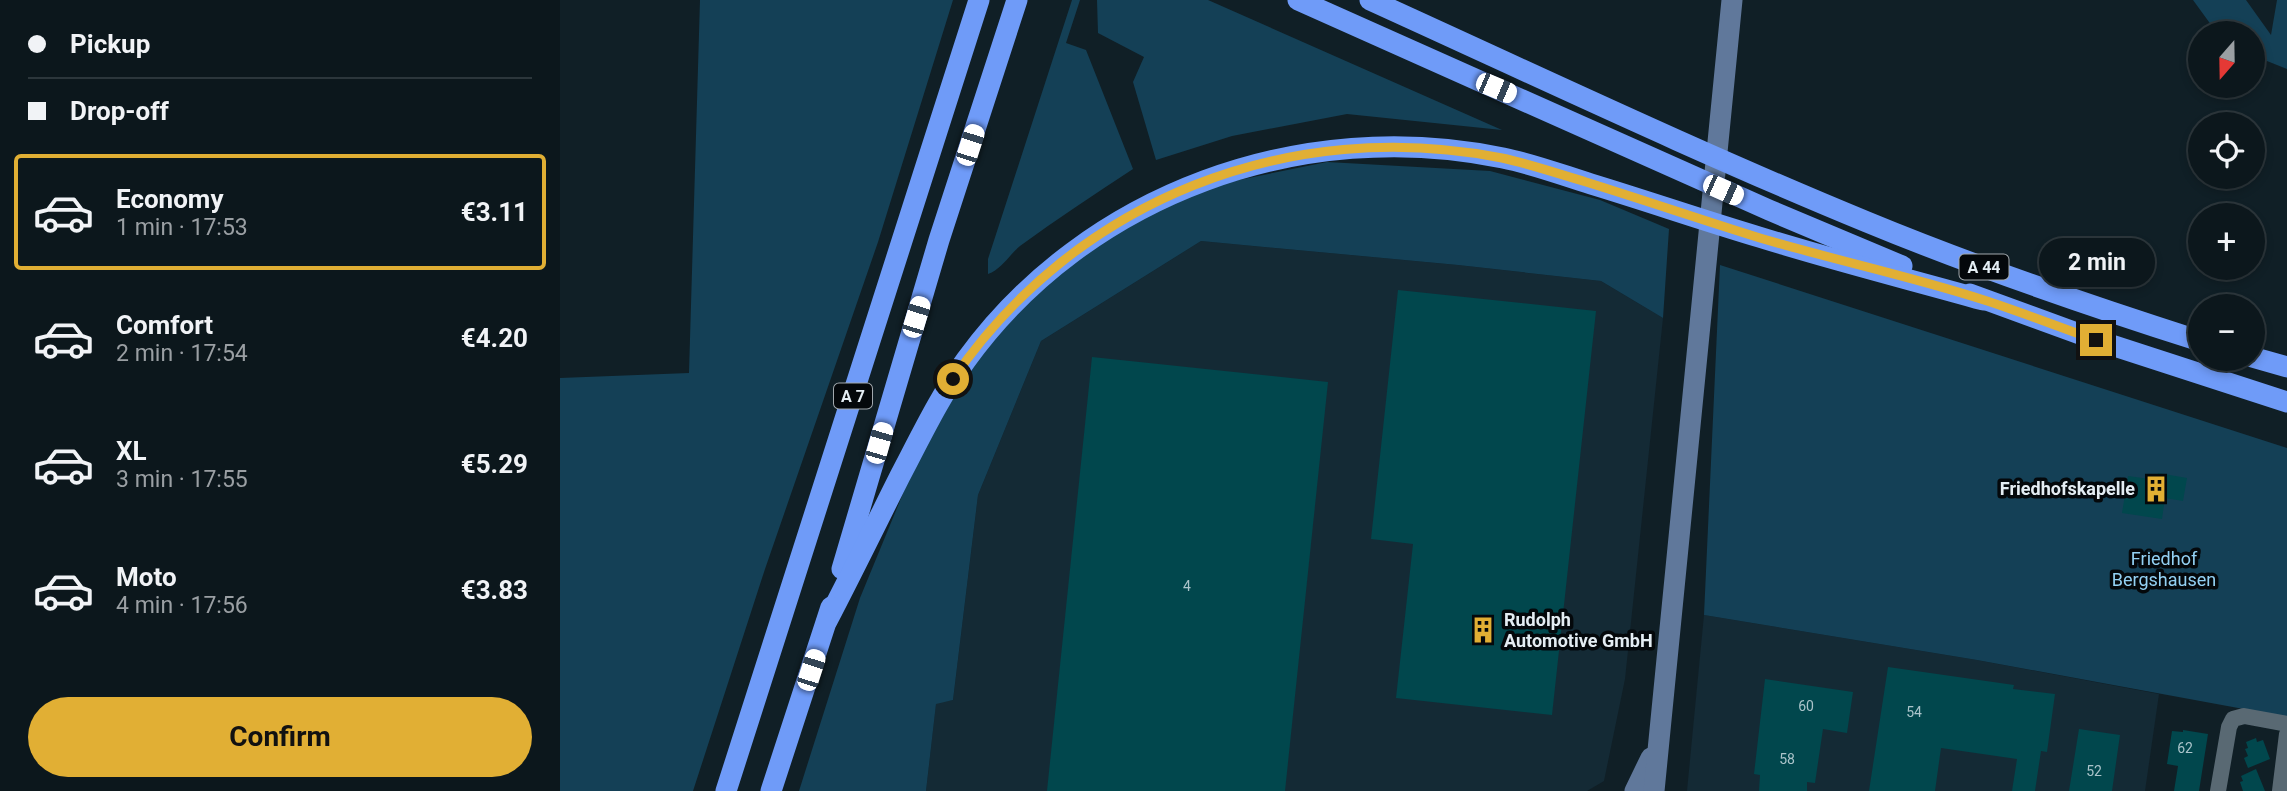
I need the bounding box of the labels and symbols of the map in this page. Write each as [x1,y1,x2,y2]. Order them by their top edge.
north arrow [2188,21,2264,98]
car [1473,70,1520,106]
car [954,122,987,168]
car [1700,172,1747,208]
callout: 2 min [2038,238,2154,288]
road number: A 44 [1960,255,2008,280]
car [900,294,933,340]
route end [2080,324,2112,356]
route start [937,363,969,395]
road number: A 7 [834,384,872,408]
car [864,420,895,466]
building icon: Friedhofskapelle [2141,474,2171,504]
place label: Friedhofskapelle [2000,478,2135,499]
park label: Friedhof Bergshausen [2112,548,2216,590]
house number: 4 [1183,578,1191,594]
place label: Rudolph Automotive GmbH [1504,609,1653,651]
building icon: Rudolph Automotive GmbH [1468,615,1498,645]
car [795,647,828,693]
house number: 60 [1798,698,1814,714]
house number: 54 [1906,704,1922,720]
house number: 62 [2177,740,2193,756]
house number: 58 [1779,751,1795,767]
house number: 52 [2086,763,2102,779]

